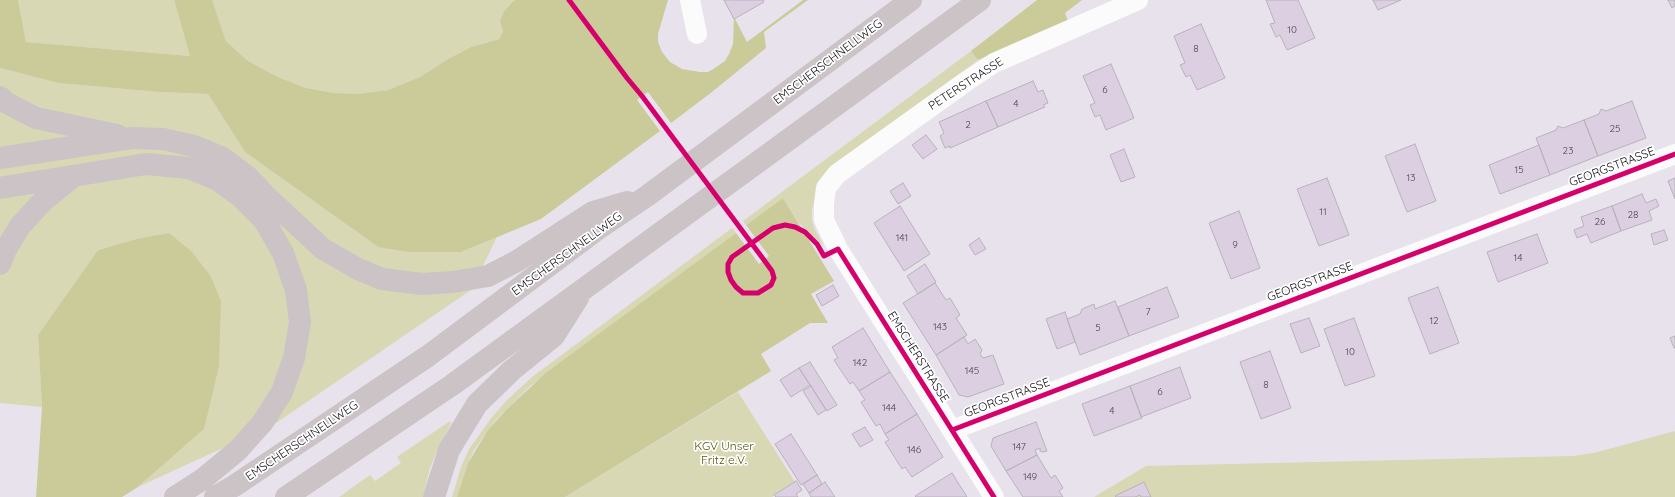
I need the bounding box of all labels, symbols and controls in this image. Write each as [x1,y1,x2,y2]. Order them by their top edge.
street label: EMSCHERSCHNELLWEG [771,16,885,108]
house number: 10 [1287,24,1297,36]
house number: 8 [1193,43,1199,55]
street label: PETERSTRASSE [926,54,1006,114]
house number: 6 [1102,84,1108,96]
house number: 4 [1013,98,1019,110]
house number: 2 [965,119,971,131]
house number: 25 [1610,123,1620,135]
street label: GEORGSTRASSE [1567,144,1657,190]
house number: 23 [1563,145,1573,157]
house number: 15 [1514,164,1524,176]
house number: 13 [1407,172,1415,184]
house number: 11 [1319,206,1327,218]
street label: EMSCHERSCHNELLWEG [509,209,625,299]
house number: 28 [1628,209,1638,221]
house number: 26 [1595,216,1605,228]
house number: 141 [896,232,908,244]
house number: 9 [1232,239,1238,251]
house number: 14 [1514,252,1522,264]
street label: GEORGSTRASSE [1265,259,1355,305]
house number: 7 [1145,306,1151,318]
street label: EMSCHERSTRASSE [884,309,952,405]
house number: 12 [1429,315,1439,327]
house number: 143 [933,321,947,333]
house number: 5 [1095,322,1101,334]
house number: 10 [1345,346,1355,358]
house number: 142 [853,357,867,369]
house number: 145 [965,365,979,377]
street label: GEORGSTRASSE [962,375,1052,421]
house number: 8 [1263,379,1269,391]
house number: 6 [1157,386,1163,398]
street label: EMSCHERSCHNELLWEG [243,398,361,484]
house number: 144 [882,402,896,414]
house number: 4 [1109,405,1115,417]
park label: KGV Unser Fritz e.V. [694,439,754,467]
house number: 147 [1012,441,1026,453]
house number: 146 [907,444,921,456]
house number: 149 [1023,471,1037,483]

